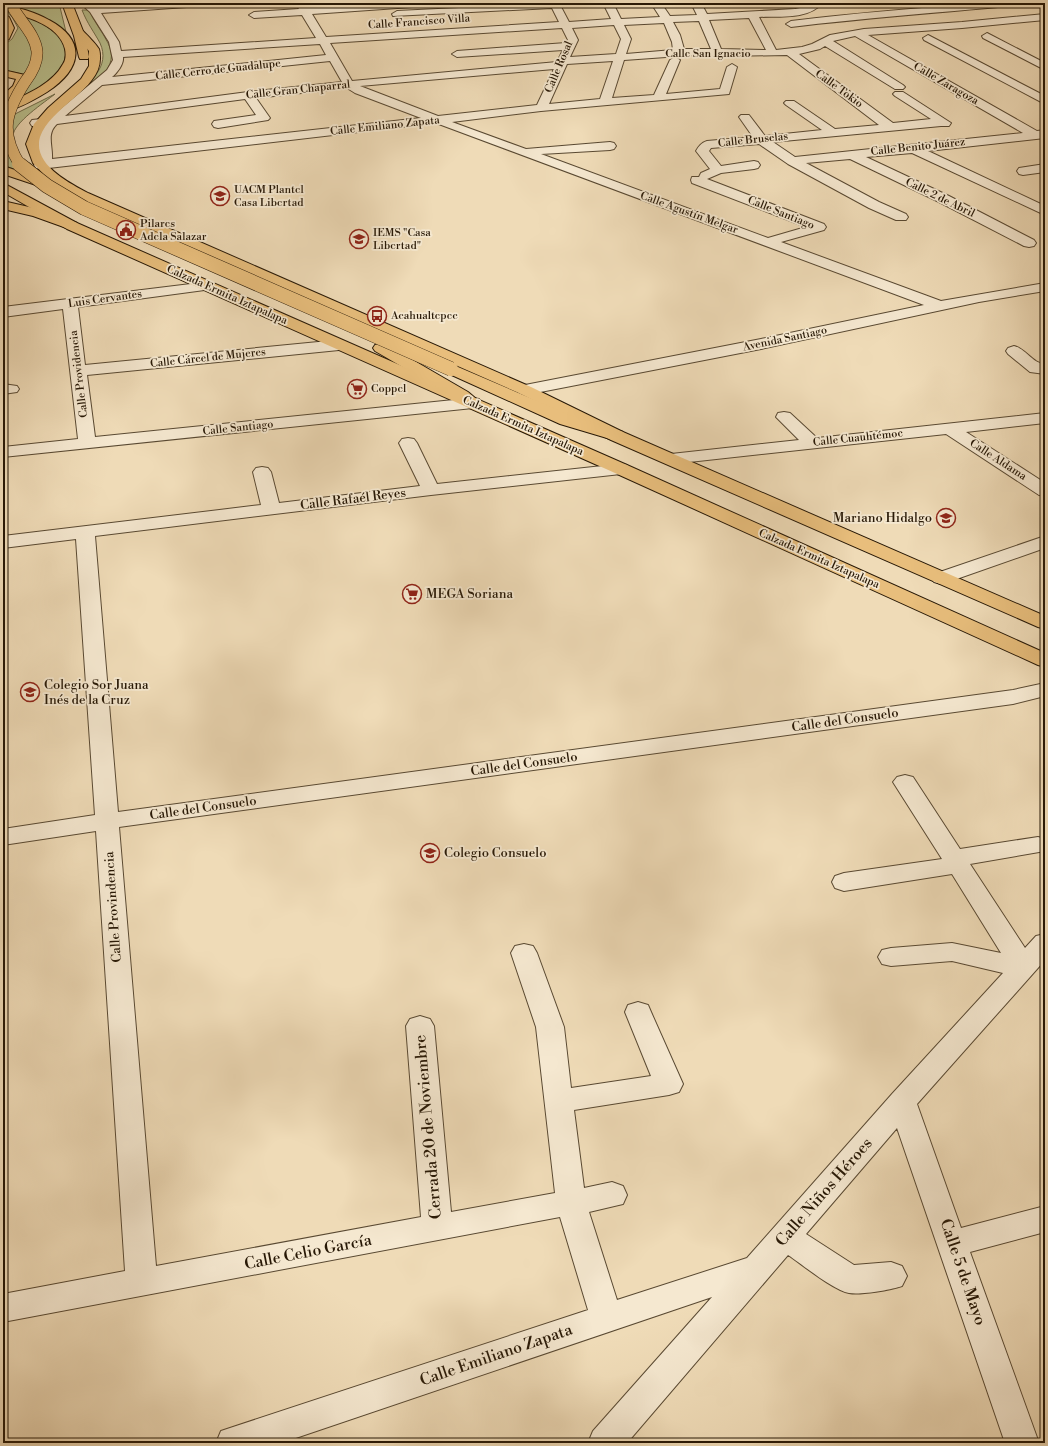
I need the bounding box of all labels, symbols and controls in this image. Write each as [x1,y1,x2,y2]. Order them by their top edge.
street label: Calle Francisco Villa [367,11,471,33]
street label: Calle Rosal [542,38,576,95]
street label: Calle San Ignacio [665,47,751,61]
street label: Calle Cerro de Guadalupe [155,56,282,84]
street label: Calle Zaragoza [911,60,982,109]
street label: Calle Tokio [812,67,866,111]
street label: Calle Gran Chaparral [245,77,352,102]
street label: Calle Emiliano Zapata [330,113,441,139]
street label: Calle Bruselas [717,129,789,151]
street label: Calle Benito Juárez [870,135,966,159]
street label: Calle 2 de Abril [903,175,978,221]
place label: UACM Plantel Casa Libertad [234,183,304,210]
school or university icon: UACM Plantel Casa Libertad [209,185,231,207]
street label: Calle Agustín Melgar [638,189,740,237]
street label: Calle Santiago [746,193,816,233]
place label: Pilares Adela Salazar [139,217,207,244]
public building icon: Pilares Adela Salazar [115,219,137,241]
place label: IEMS "Casa Libertad" [373,226,431,253]
school or university icon: IEMS "Casa Libertad" [348,228,370,250]
street label: Calzada Ermita Iztapalapa [164,262,290,328]
street label: Luis Cervantes [67,287,143,311]
bus stop icon: Acahualtepec [366,305,388,327]
place label: Acahualtepec [390,309,458,323]
street label: Avenida Santiago [741,323,828,355]
street label: Calle Providencia [67,329,91,418]
street label: Calle Cárcel de Mujeres [150,345,267,371]
supermarket icon: Coppel [346,378,368,400]
place label: Coppel [371,382,407,396]
street label: Calzada Ermita Iztapalapa [460,393,586,459]
street label: Calle Santiago [202,417,274,439]
street label: Calle Cuauhtémoc [812,426,904,450]
street label: Calle Aldama [967,436,1030,484]
street label: Calle Rafaél Reyes [299,485,407,513]
school or university icon: Mariano Hidalgo [935,507,957,529]
place label: Mariano Hidalgo [833,510,932,526]
street label: Calzada Ermita Iztapalapa [756,526,882,592]
supermarket icon: MEGA Soriana [401,583,423,605]
place label: MEGA Soriana [426,586,513,602]
place label: Colegio Sor Juana Inés de la Cruz [44,677,149,708]
school or university icon: Colegio Sor Juana Inés de la Cruz [19,681,41,703]
street label: Calle del Consuelo [791,705,899,735]
street label: Calle del Consuelo [470,749,578,779]
street label: Calle del Consuelo [149,793,257,823]
school or university icon: Colegio Consuelo [419,842,441,864]
place label: Colegio Consuelo [444,845,546,861]
street label: Calle Provindencia [101,850,125,963]
street label: Cerrada 20 de Noviembre [410,1034,446,1220]
street label: Calle Niños Héroes [771,1133,877,1251]
street label: Calle 5 de Mayo [935,1216,991,1328]
street label: Calle Celio García [243,1230,374,1274]
street label: Calle Emiliano Zapata [417,1319,576,1391]

